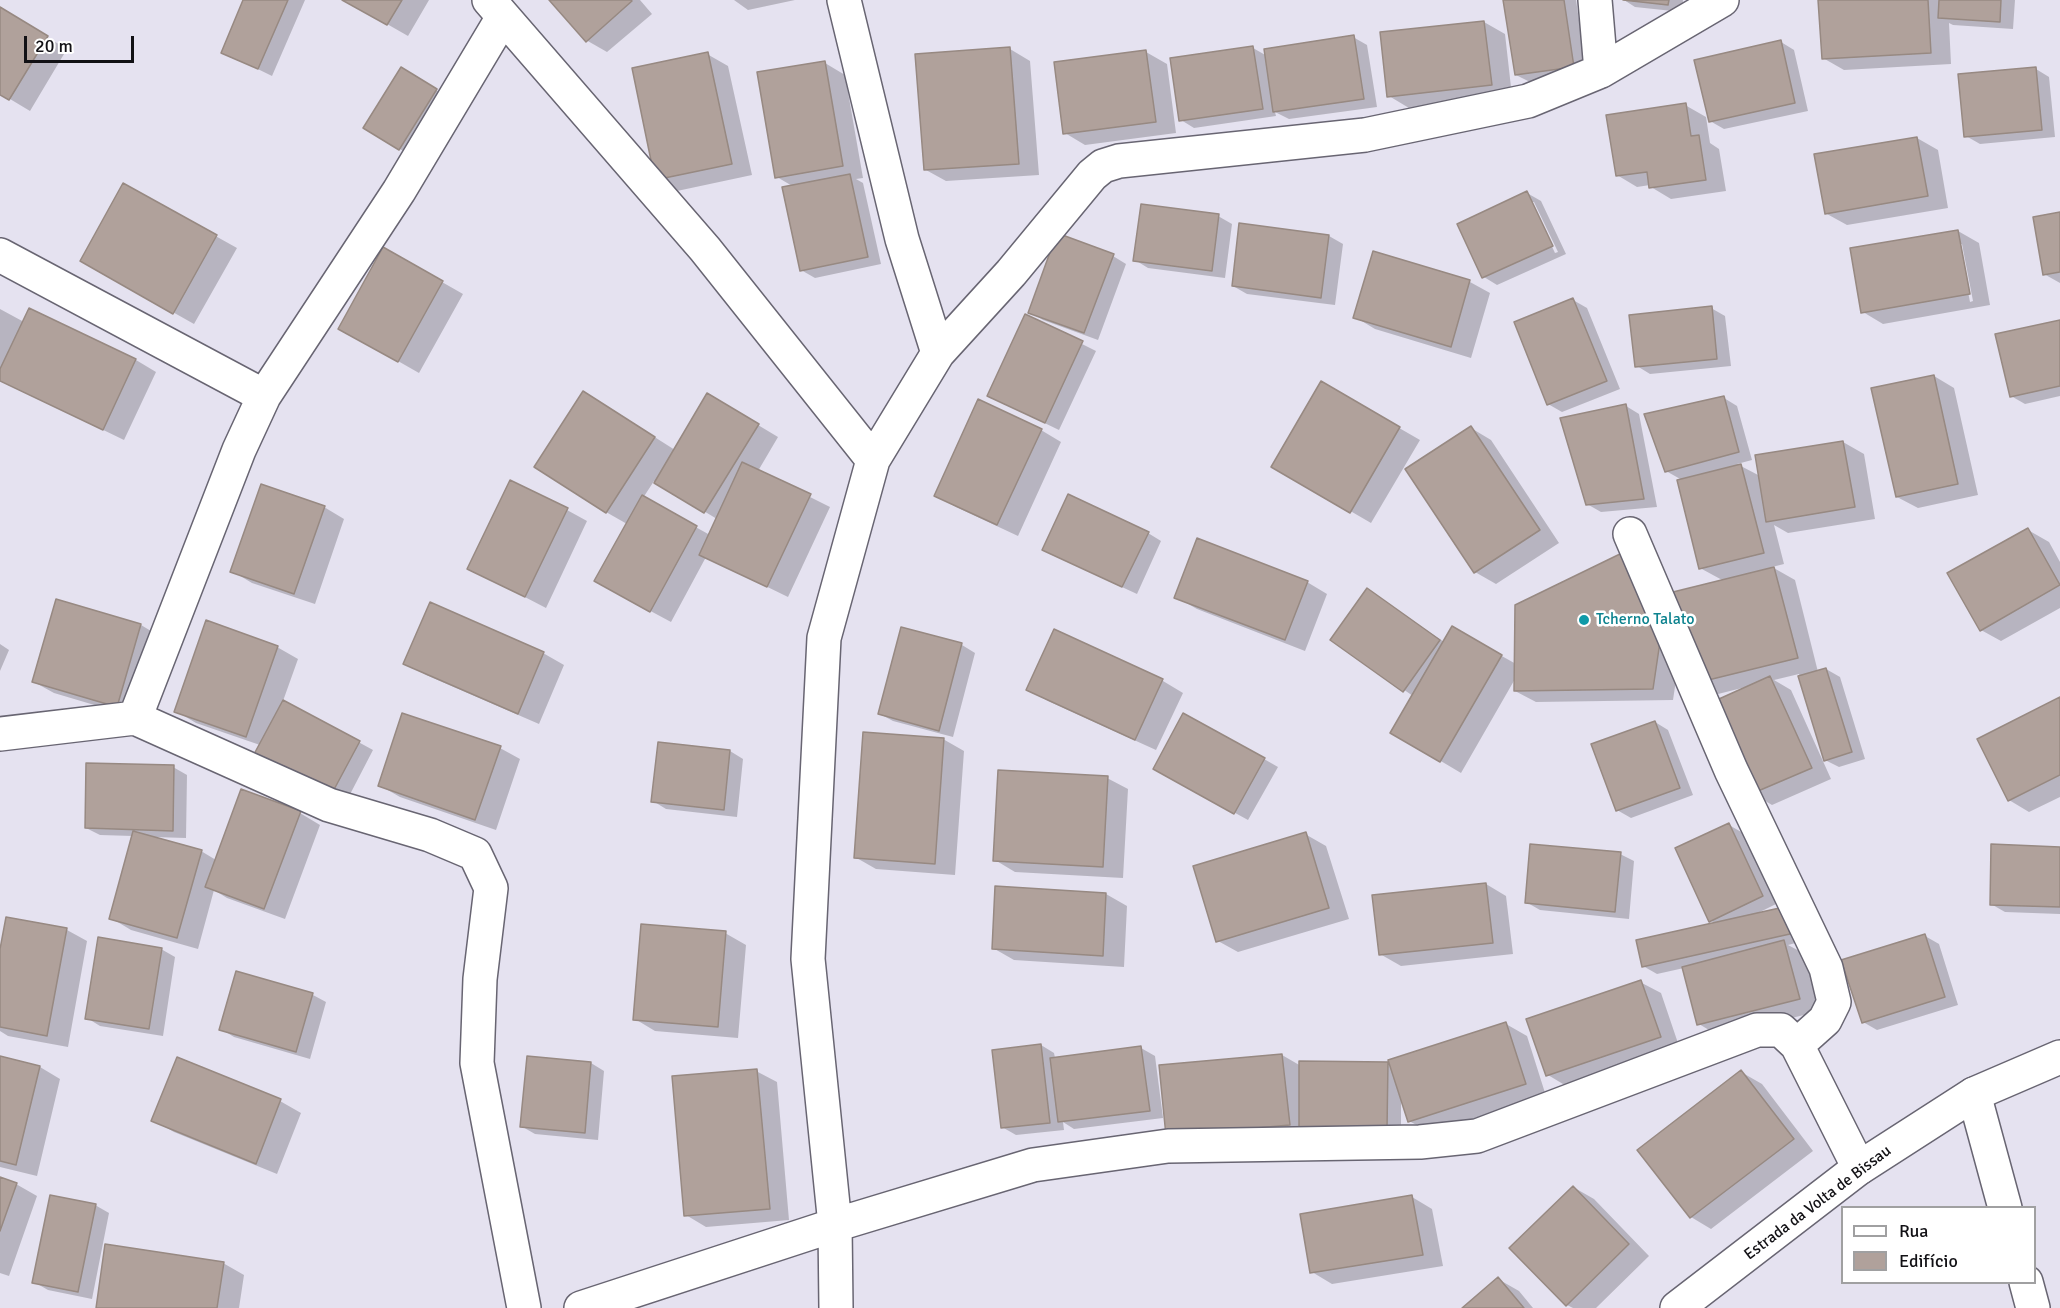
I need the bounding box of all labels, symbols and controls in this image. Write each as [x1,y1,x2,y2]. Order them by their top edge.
scale bar [27,24,136,62]
text: 20 m [35,35,73,57]
place label: Tcherno Talato [1596,610,1695,630]
marker: Tcherno Talato [1577,613,1591,627]
street label: Estrada da Volta de Bissau [1741,1141,1895,1265]
legend [1841,1206,2036,1284]
text: Rua [1899,1220,1928,1242]
text: Edifício [1899,1250,1958,1272]

